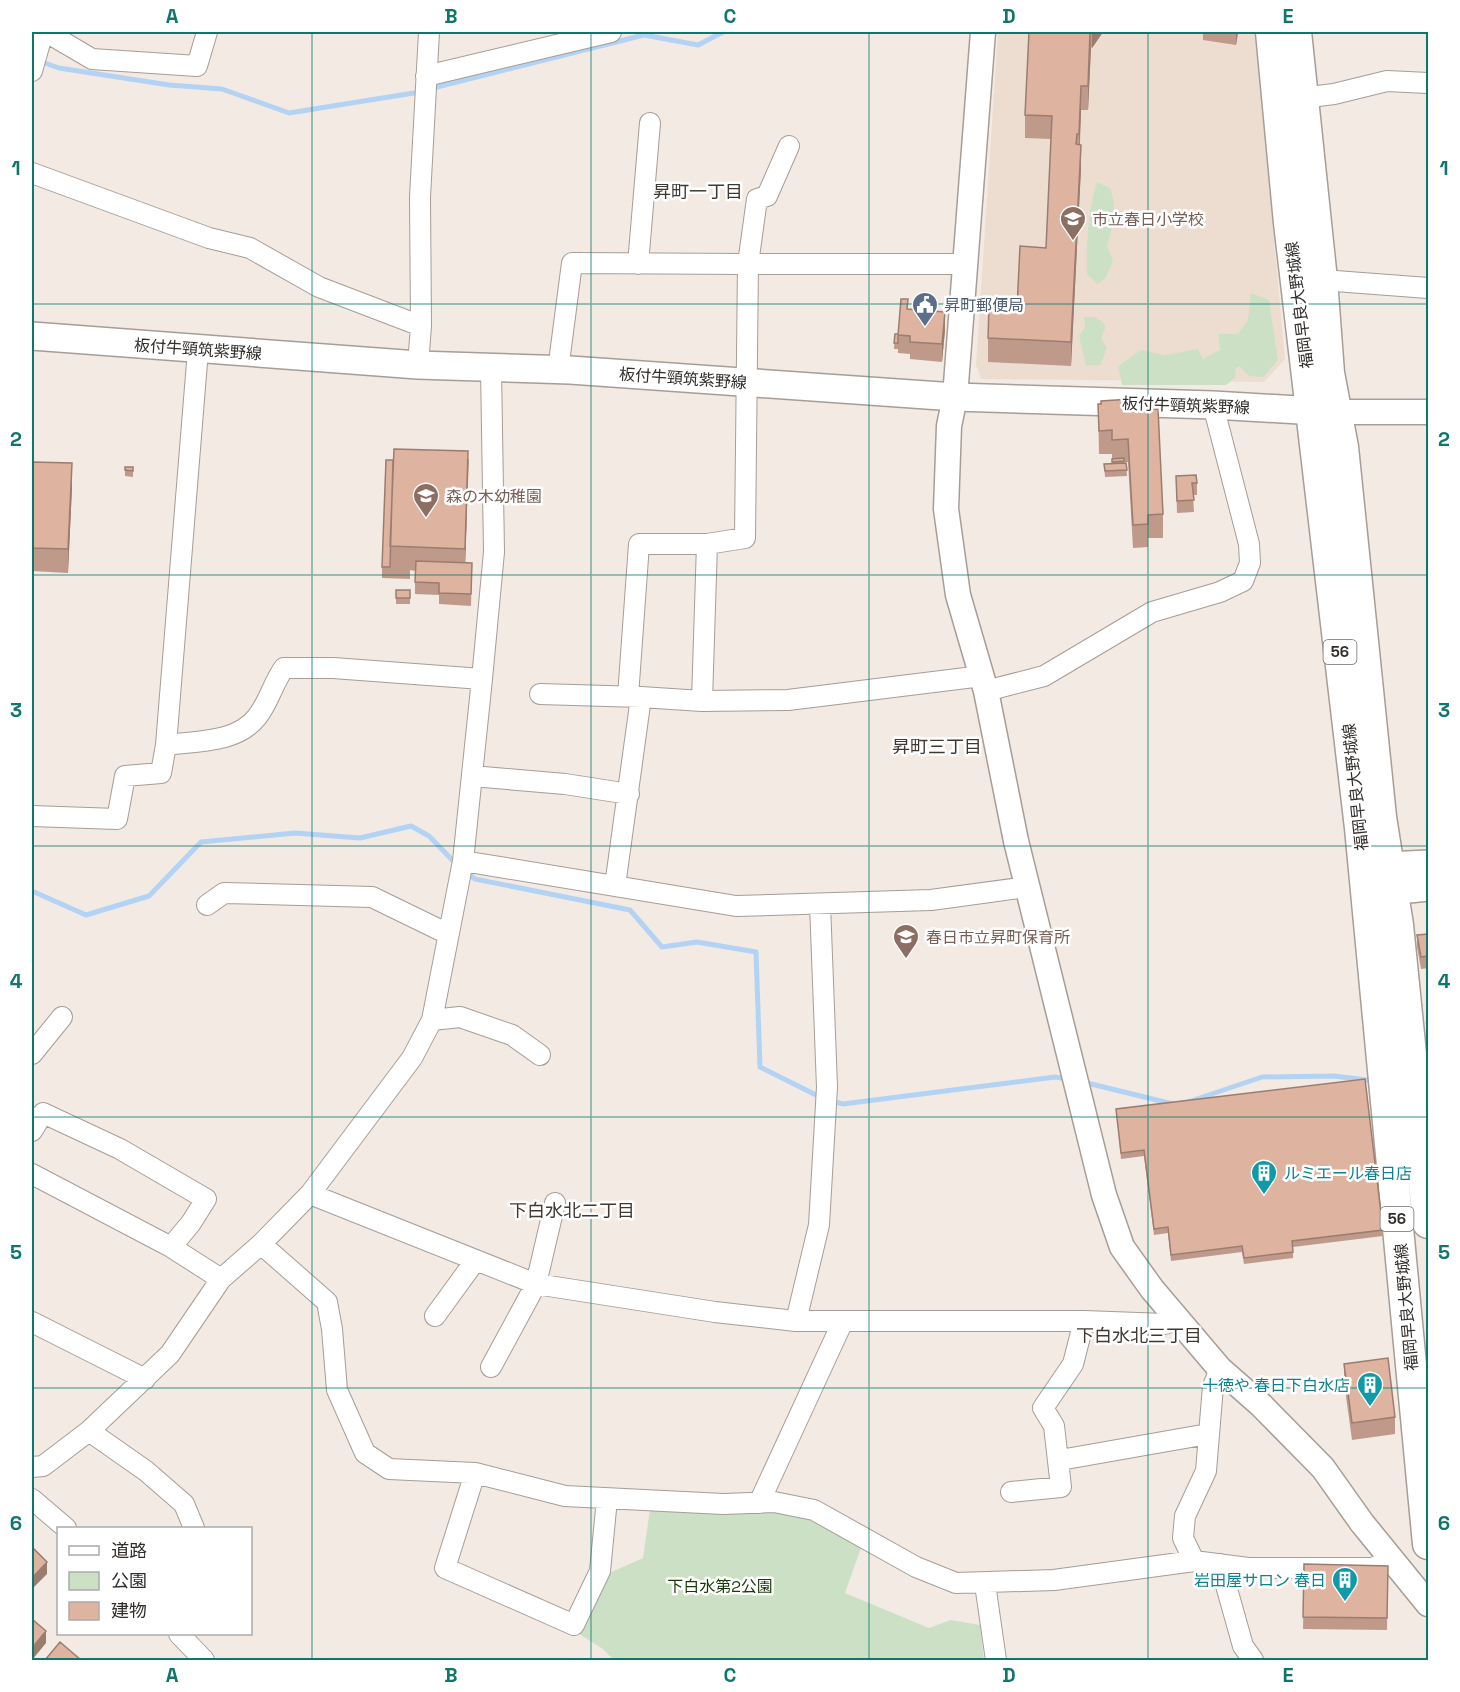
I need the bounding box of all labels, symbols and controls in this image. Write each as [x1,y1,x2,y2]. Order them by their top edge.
text: A [166,3,179,29]
text: B [444,3,458,29]
text: C [724,3,737,29]
text: D [1002,3,1016,29]
text: E [1282,3,1294,29]
text: 1 [11,155,21,181]
text: 1 [1439,155,1449,181]
district label: 昇町一丁目 [653,180,743,203]
school or university icon: 市立春日小学校 [1058,204,1088,242]
place label: 市立春日小学校 [1092,209,1204,230]
street label: 福岡早良大野城線 [1281,240,1318,370]
public building icon: 昇町郵便局 [910,290,940,328]
place label: 昇町郵便局 [944,295,1024,316]
street label: 板付牛頸筑紫野線 [133,335,263,364]
street label: 板付牛頸筑紫野線 [618,364,748,393]
street label: 板付牛頸筑紫野線 [1122,393,1250,418]
text: 2 [10,426,22,452]
text: 2 [1438,426,1450,452]
school or university icon: 森の木幼稚園 [411,481,441,519]
place label: 森の木幼稚園 [446,486,542,507]
road number: 56 [1324,640,1356,664]
text: 3 [10,697,22,723]
text: 3 [1438,697,1450,723]
street label: 福岡早良大野城線 [1338,722,1373,852]
district label: 昇町三丁目 [892,735,982,758]
school or university icon: 春日市立昇町保育所 [891,922,921,960]
place label: 春日市立昇町保育所 [926,927,1070,948]
text: 4 [10,968,23,994]
text: 4 [1438,968,1451,994]
building icon: ルミエール春日店 [1249,1158,1279,1196]
place label: ルミエール春日店 [1284,1163,1412,1184]
district label: 下白水北二丁目 [509,1199,635,1222]
road number: 56 [1380,1207,1414,1231]
text: 5 [10,1239,22,1265]
text: 5 [1438,1239,1450,1265]
street label: 福岡早良大野城線 [1390,1242,1423,1372]
district label: 下白水北三丁目 [1076,1324,1202,1347]
building icon: 十徳や 春日下白水店 [1355,1370,1385,1408]
place label: 十徳や 春日下白水店 [1202,1375,1350,1396]
text: 6 [10,1510,22,1536]
text: 6 [1438,1510,1450,1536]
legend [57,1527,252,1635]
text: 道路 [111,1539,147,1562]
building icon: 岩田屋サロン 春日 [1330,1565,1360,1603]
text: 公園 [111,1569,147,1592]
place label: 岩田屋サロン 春日 [1194,1570,1326,1591]
park label: 下白水第2公園 [667,1576,773,1597]
text: 建物 [111,1599,147,1622]
text: A [166,1662,179,1688]
text: B [444,1662,458,1688]
text: C [724,1662,737,1688]
text: D [1002,1662,1016,1688]
text: E [1282,1662,1294,1688]

